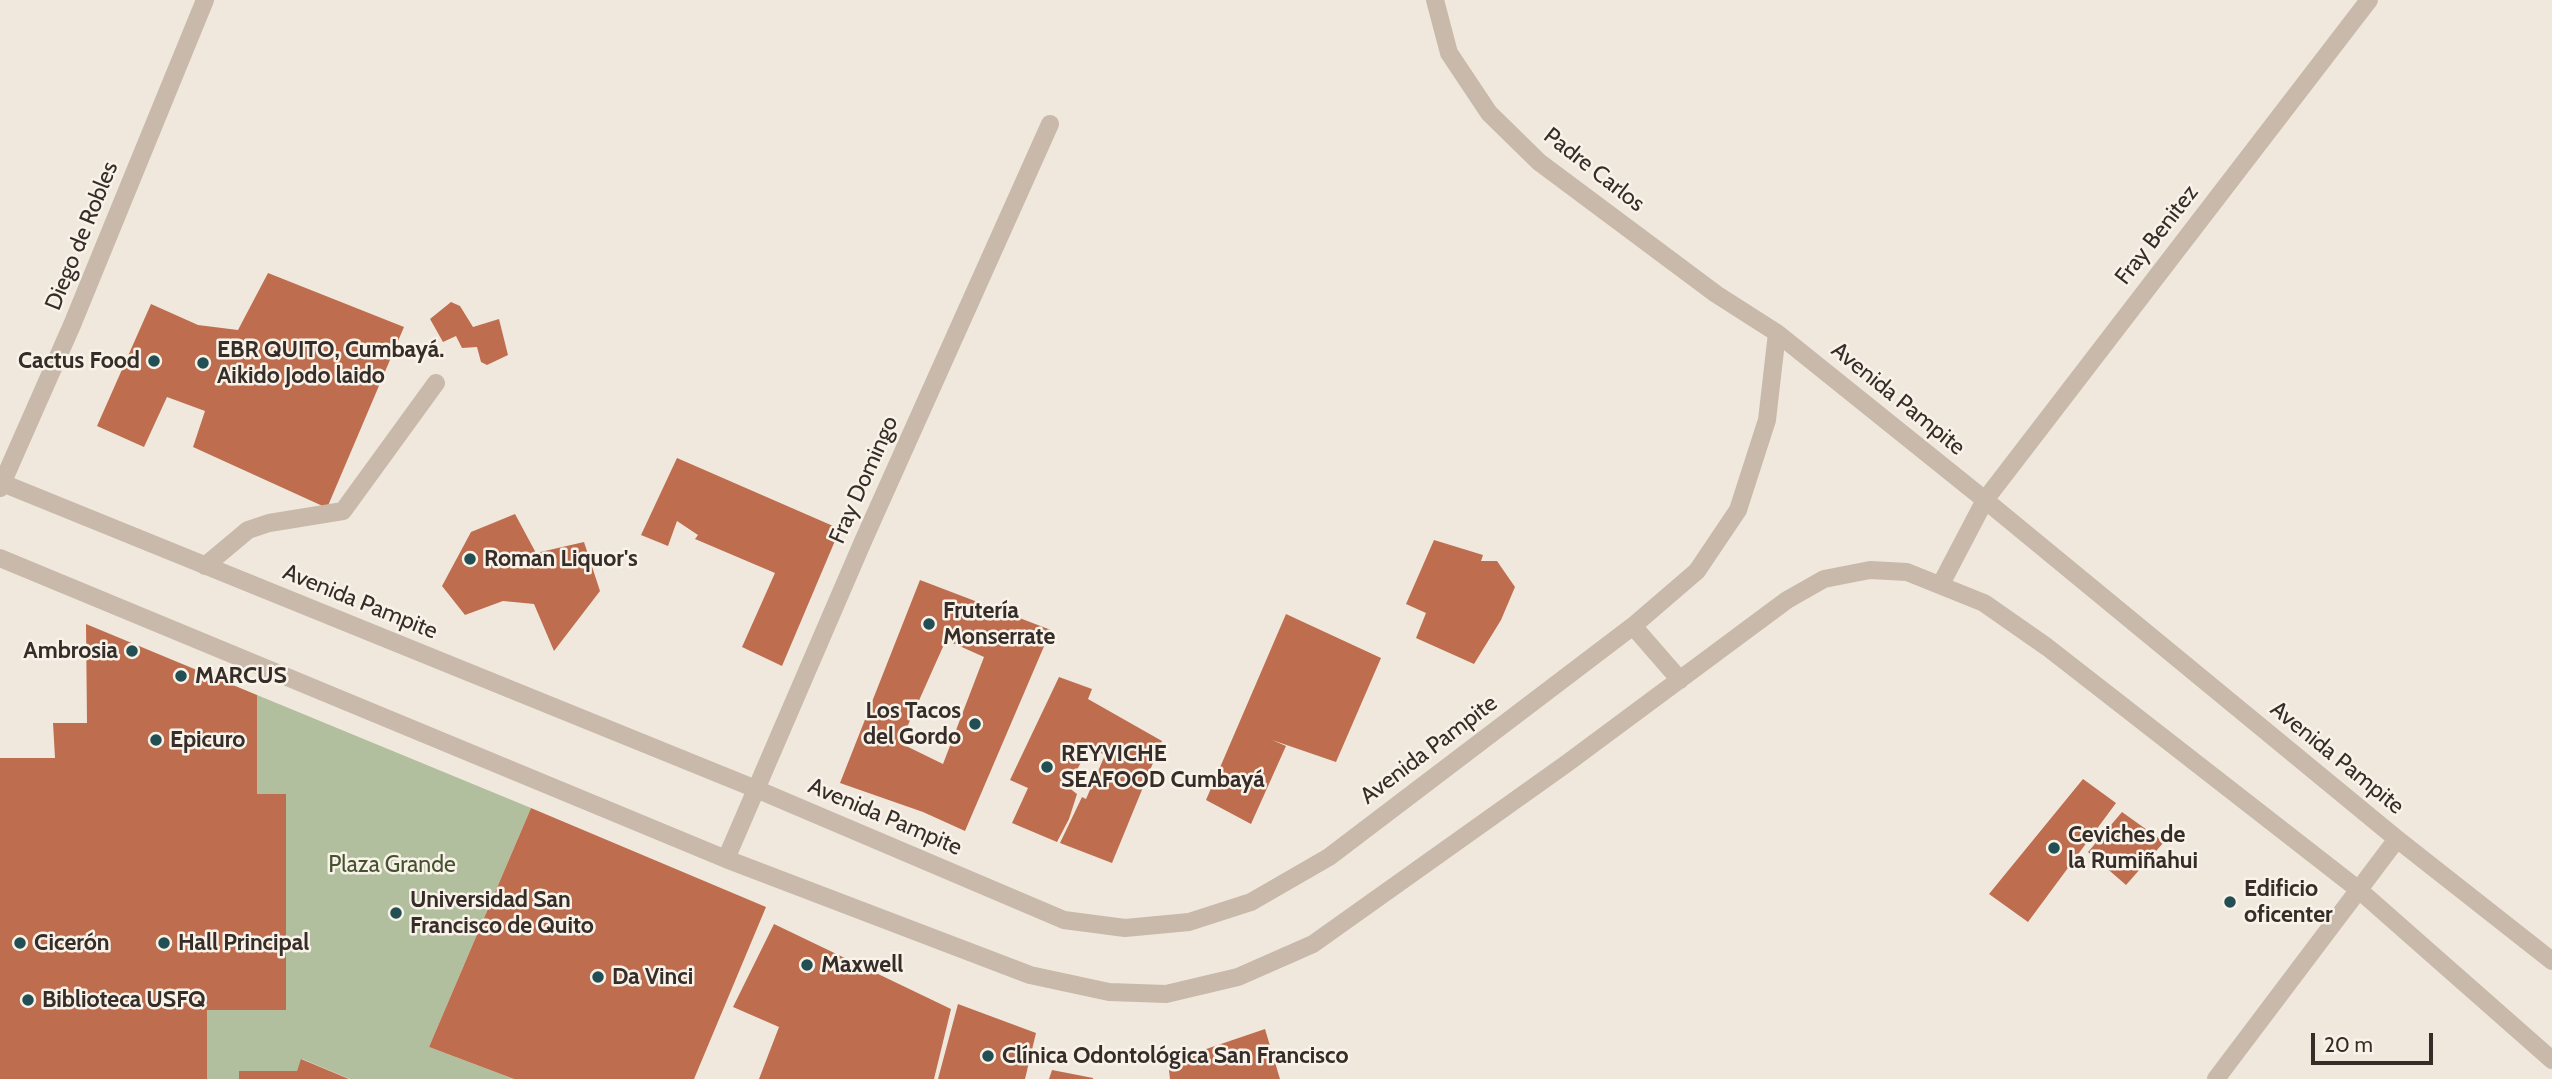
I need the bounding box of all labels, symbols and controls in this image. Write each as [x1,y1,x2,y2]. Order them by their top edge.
street label: Padre Carlos [1538,122,1650,218]
street label: Diego de Robles [40,158,124,314]
street label: Fray Benitez [2110,180,2204,290]
place label: EBR QUITO, Cumbayá. Aikido Jodo laido [217,336,444,390]
street label: Avenida Pampite [1826,337,1970,461]
place label: Cactus Food [18,347,140,375]
marker: Cactus Food [146,353,162,369]
marker: EBR QUITO, Cumbayá. Aikido Jodo laido [195,355,211,371]
street label: Fray Domingo [824,412,904,548]
place label: Roman Liquor's [484,545,638,573]
marker: Roman Liquor's [462,551,478,567]
street label: Avenida Pampite [279,558,441,646]
place label: Frutería Monserrate [943,597,1055,651]
marker: Frutería Monserrate [921,616,937,632]
place label: Ambrosia [23,637,118,665]
marker: Ambrosia [124,643,140,659]
place label: MARCUS [195,662,287,690]
marker: MARCUS [173,668,189,684]
street label: Avenida Pampite [1355,690,1503,810]
street label: Avenida Pampite [2265,696,2409,820]
place label: Los Tacos del Gordo [863,697,961,751]
marker: Los Tacos del Gordo [967,716,983,732]
place label: Epicuro [170,726,245,754]
marker: Epicuro [148,732,164,748]
place label: REYVICHE SEAFOOD Cumbayá [1061,740,1265,794]
marker: REYVICHE SEAFOOD Cumbayá [1039,759,1055,775]
street label: Avenida Pampite [804,772,966,862]
place label: Ceviches de la Rumiñahui [2068,821,2198,875]
marker: Ceviches de la Rumiñahui [2046,840,2062,856]
park label: Plaza Grande [328,851,456,879]
place label: Edificio oficenter [2244,875,2333,929]
place label: Universidad San Francisco de Quito [410,886,594,940]
marker: Edificio oficenter [2222,894,2238,910]
marker: Universidad San Francisco de Quito [388,905,404,921]
place label: Cicerón [34,929,109,957]
place label: Hall Principal [178,929,309,957]
marker: Cicerón [12,935,28,951]
marker: Hall Principal [156,935,172,951]
place label: Maxwell [821,951,903,979]
marker: Maxwell [799,957,815,973]
place label: Da Vinci [612,963,693,991]
marker: Da Vinci [590,969,606,985]
place label: Biblioteca USFQ [42,986,206,1014]
marker: Biblioteca USFQ [20,992,36,1008]
scale bar [2314,1020,2436,1064]
text: 20 m [2324,1032,2373,1057]
place label: Clínica Odontológica San Francisco [1002,1042,1348,1070]
marker: Clínica Odontológica San Francisco [980,1048,996,1064]

